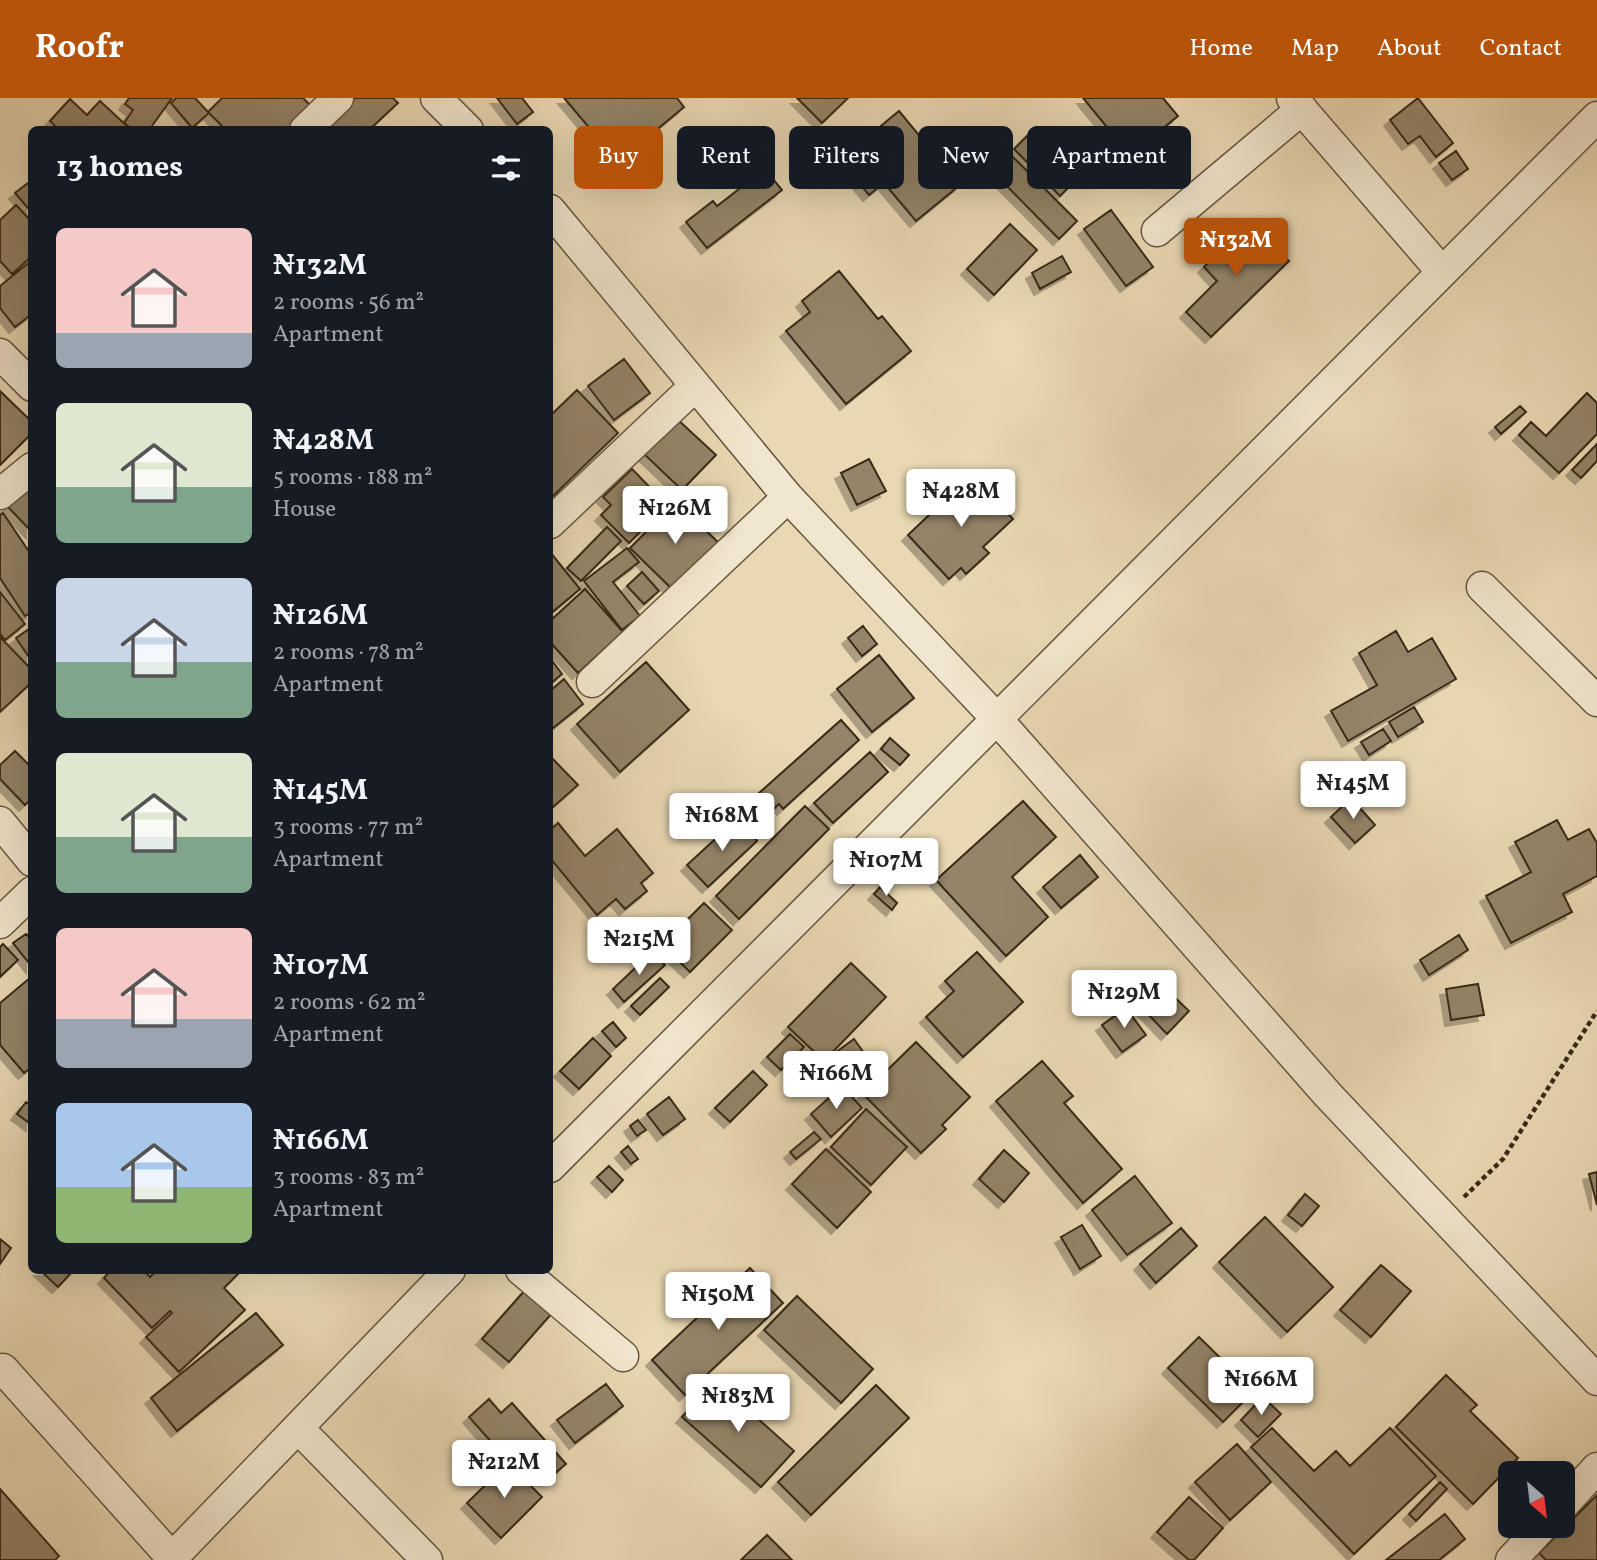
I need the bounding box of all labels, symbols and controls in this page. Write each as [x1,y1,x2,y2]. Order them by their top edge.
text: Roofr [35,26,124,72]
text: Home [1189,32,1253,66]
text: Map [1291,32,1339,66]
text: About [1377,32,1442,66]
text: Contact [1480,32,1562,66]
chip: Buy [574,126,663,189]
chip: Rent [677,126,775,189]
chip: Filters [789,126,904,189]
chip: New [918,126,1013,189]
chip: Apartment [1027,126,1191,189]
text: 13 homes [56,147,183,189]
icon: filters [487,149,525,187]
pin: ₦132M [1187,218,1285,278]
text: ₦132M [1200,225,1272,257]
text: ₦132M [273,245,367,287]
icon: home [112,256,196,340]
text: 2 rooms · 56 m² [273,287,424,319]
text: Apartment [273,319,384,351]
text: ₦428M [273,420,374,462]
icon: home [112,431,196,515]
text: 5 rooms · 188 m² [273,462,432,494]
pin: ₦428M [912,470,1010,529]
text: ₦428M [922,476,1000,508]
pin: ₦126M [626,486,724,546]
text: ₦126M [639,493,711,525]
text: House [273,494,336,526]
text: ₦126M [273,595,368,637]
icon: home [112,606,196,690]
text: 2 rooms · 78 m² [273,637,424,669]
text: Apartment [273,669,384,701]
pin: ₦145M [1304,762,1402,821]
text: ₦145M [1317,768,1389,800]
text: ₦145M [273,770,368,812]
icon: home [112,781,196,865]
pin: ₦168M [673,794,771,853]
text: ₦168M [685,800,759,832]
text: 3 rooms · 77 m² [273,812,423,844]
pin: ₦107M [837,838,935,898]
text: Apartment [273,844,384,876]
text: ₦107M [849,845,923,877]
pin: ₦215M [590,918,688,977]
text: ₦215M [603,924,675,956]
text: ₦107M [273,945,369,987]
icon: home [112,956,196,1040]
pin: ₦129M [1075,970,1173,1030]
text: ₦129M [1088,977,1160,1009]
text: 2 rooms · 62 m² [273,987,425,1019]
text: Apartment [273,1019,384,1051]
pin: ₦166M [787,1052,885,1111]
text: ₦166M [799,1058,873,1090]
text: ₦166M [273,1120,369,1162]
icon: home [112,1131,196,1215]
text: 3 rooms · 83 m² [273,1162,424,1194]
text: Apartment [273,1194,384,1226]
pin: ₦150M [669,1272,767,1332]
text: ₦150M [681,1279,755,1311]
pin: ₦166M [1212,1358,1310,1417]
text: ₦166M [1224,1364,1298,1396]
pin: ₦183M [689,1374,787,1434]
text: ₦183M [702,1381,774,1413]
pin: ₦212M [455,1440,553,1500]
text: ₦212M [468,1447,540,1479]
north arrow [1498,1461,1575,1538]
map controls [1498,1461,1575,1538]

